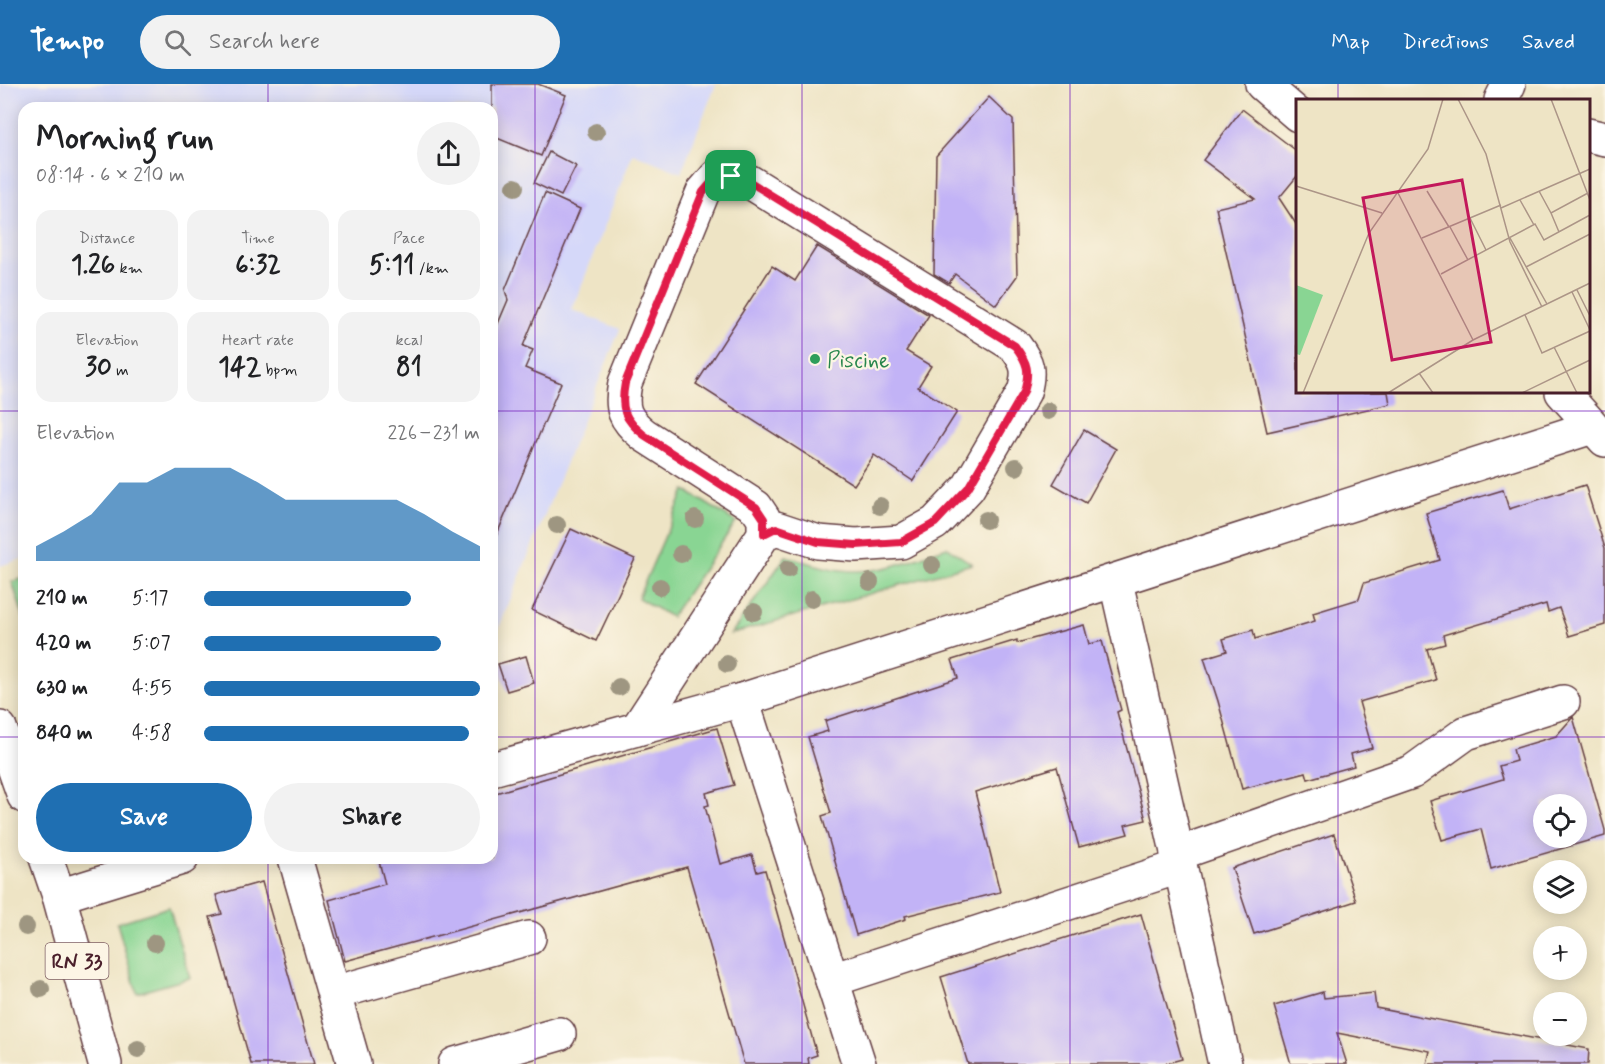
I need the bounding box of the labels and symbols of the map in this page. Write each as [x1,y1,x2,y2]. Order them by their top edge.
inset map [1296,99,1590,393]
pin [705,150,756,201]
place label: Piscine [827,347,889,375]
marker: Piscine [808,352,822,366]
road number: RN 33 [46,943,109,979]

